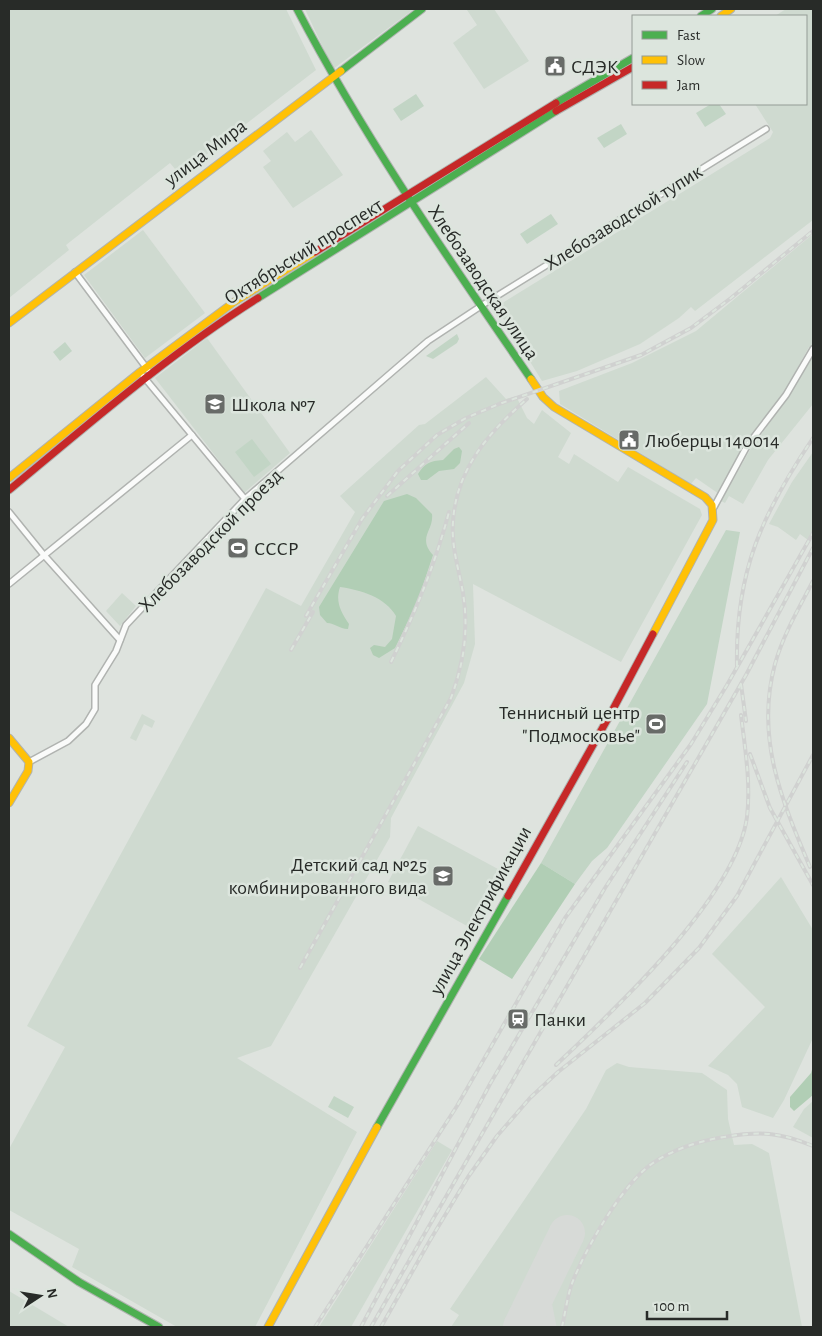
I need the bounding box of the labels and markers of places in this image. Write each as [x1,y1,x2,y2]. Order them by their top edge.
public building icon: СДЭК [543,54,567,78]
place label: СДЭК [571,57,619,77]
school or university icon: Школа №7 [203,392,227,416]
place label: Школа №7 [231,395,315,415]
public building icon: Люберцы 140014 [617,428,641,452]
place label: Люберцы 140014 [645,431,780,451]
sports icon: СССР [226,536,250,560]
place label: СССР [254,539,298,559]
place label: Теннисный центр "Подмосковье" [499,703,640,746]
sports icon: Теннисный центр "Подмосковье" [644,712,668,736]
place label: Детский сад №25 комбинированного вида [228,855,427,898]
school or university icon: Детский сад №25 комбинированного вида [431,864,455,888]
station icon: Панки [506,1007,530,1031]
place label: Панки [534,1010,586,1030]

